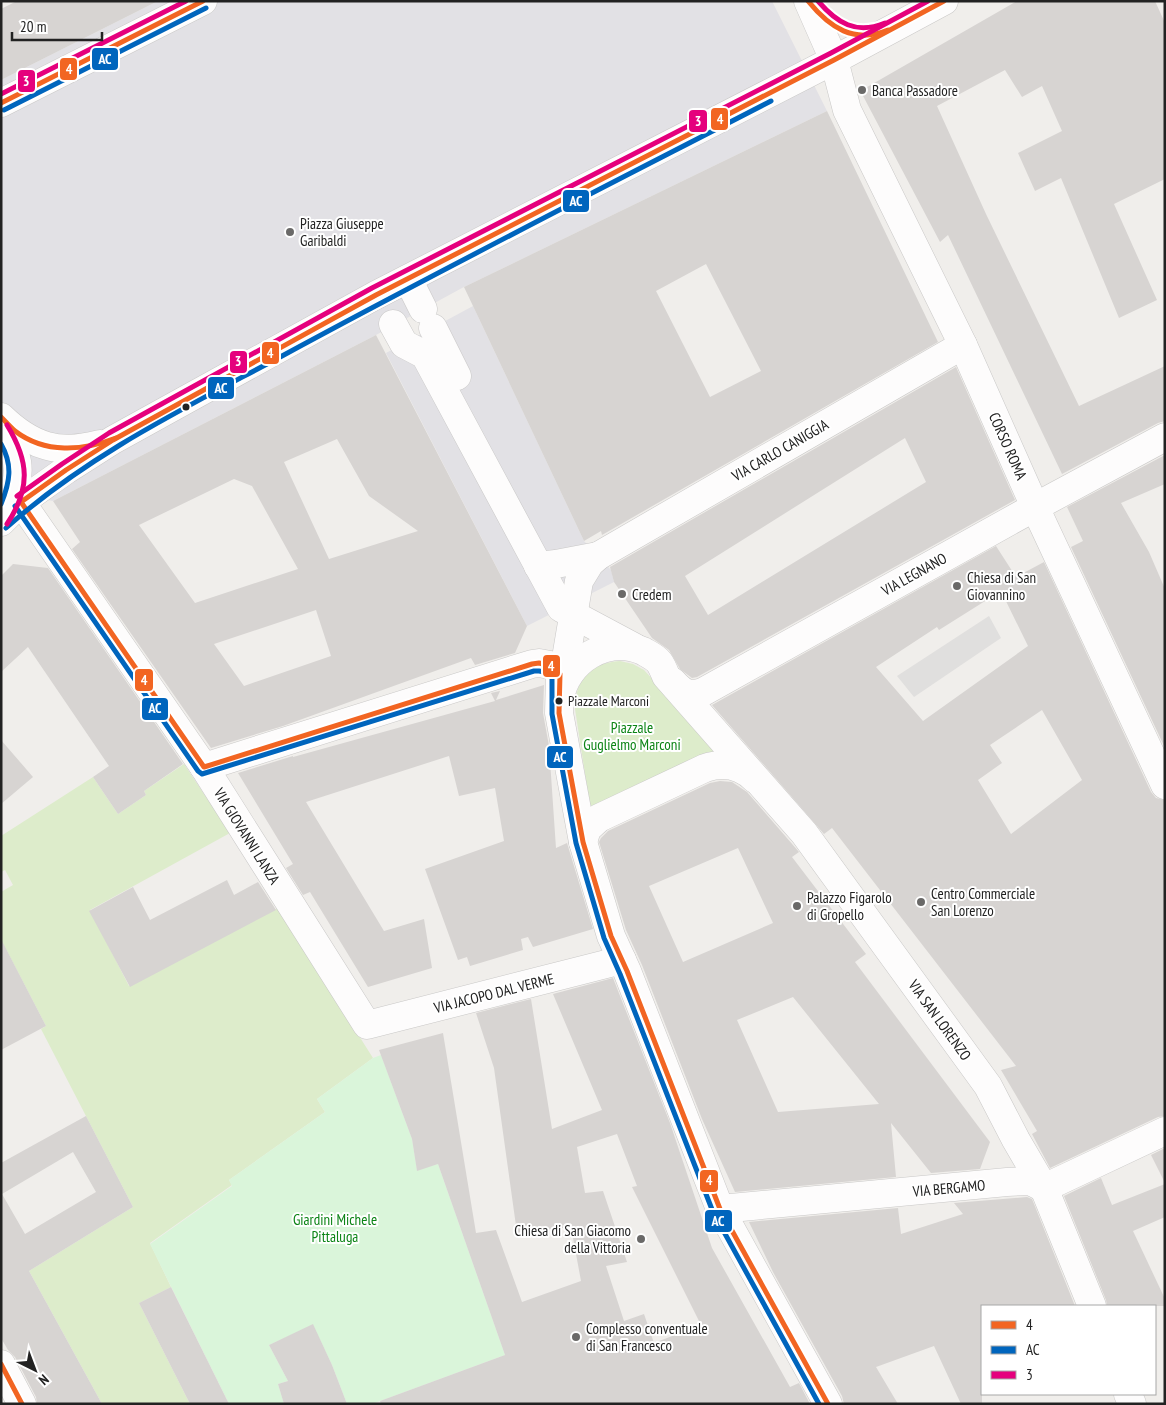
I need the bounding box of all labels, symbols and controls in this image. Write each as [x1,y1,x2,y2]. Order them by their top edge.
scale bar [12,10,102,42]
text: 20 m [20,17,46,36]
line badge: AC [91,47,119,71]
text: AC [97,50,112,68]
line badge: 4 [59,57,78,81]
text: 4 [66,60,73,78]
line badge: 3 [17,69,36,93]
text: 3 [23,72,29,90]
place label: Banca Passadore [872,81,958,100]
marker: Banca Passadore [856,84,868,96]
line badge: 4 [710,107,729,131]
line badge: 3 [688,109,708,133]
text: 4 [717,110,724,128]
text: 3 [695,112,701,130]
line badge: AC [562,189,590,213]
text: AC [568,192,583,210]
place label: Piazza Giuseppe Garibaldi [300,214,384,250]
marker: Piazza Giuseppe Garibaldi [284,226,296,238]
line badge: 4 [261,341,280,365]
text: 4 [267,344,274,362]
line badge: 3 [229,350,248,374]
text: 3 [235,352,241,370]
line badge: AC [207,376,235,400]
text: AC [213,379,228,397]
unlabelled marker [181,402,191,412]
street label: CORSO ROMA [985,409,1032,483]
street label: VIA CARLO CANIGGIA [727,414,832,486]
street label: VIA LEGNANO [877,548,950,600]
place label: Chiesa di San Giovannino [967,568,1036,604]
marker: Chiesa di San Giovannino [951,580,963,592]
place label: Credem [632,585,671,604]
marker: Credem [616,588,628,600]
line badge: 4 [542,654,561,678]
text: 4 [548,657,555,675]
line badge: 4 [134,668,154,692]
text: 4 [141,671,148,689]
place label: Piazzale Marconi [568,692,649,710]
marker: Piazzale Marconi [554,696,564,706]
line badge: AC [141,697,169,721]
text: AC [147,699,162,717]
park label: Piazzale Guglielmo Marconi [583,718,681,754]
line badge: AC [546,745,574,769]
text: AC [552,748,567,766]
street label: VIA GIOVANNI LANZA [209,783,285,889]
place label: Centro Commerciale San Lorenzo [931,884,1035,920]
place label: Palazzo Figarolo di Gropello [807,888,892,924]
marker: Centro Commerciale San Lorenzo [915,896,927,908]
marker: Palazzo Figarolo di Gropello [791,900,803,912]
street label: VIA JACOPO DAL VERME [431,969,556,1017]
street label: VIA SAN LORENZO [904,975,976,1064]
line badge: 4 [699,1169,719,1193]
text: 4 [706,1171,713,1189]
street label: VIA BERGAMO [911,1175,986,1201]
line badge: AC [704,1209,733,1233]
park label: Giardini Michele Pittaluga [293,1210,377,1246]
text: AC [710,1212,725,1230]
place label: Chiesa di San Giacomo della Vittoria [514,1221,631,1257]
marker: Chiesa di San Giacomo della Vittoria [635,1233,647,1245]
legend [981,1305,1156,1395]
text: 4 [1026,1315,1033,1334]
place label: Complesso conventuale di San Francesco [586,1319,708,1355]
marker: Complesso conventuale di San Francesco [570,1331,582,1343]
text: AC [1026,1340,1040,1359]
north arrow [10,1345,60,1395]
text: 3 [1026,1365,1033,1384]
text: N [35,1370,53,1389]

